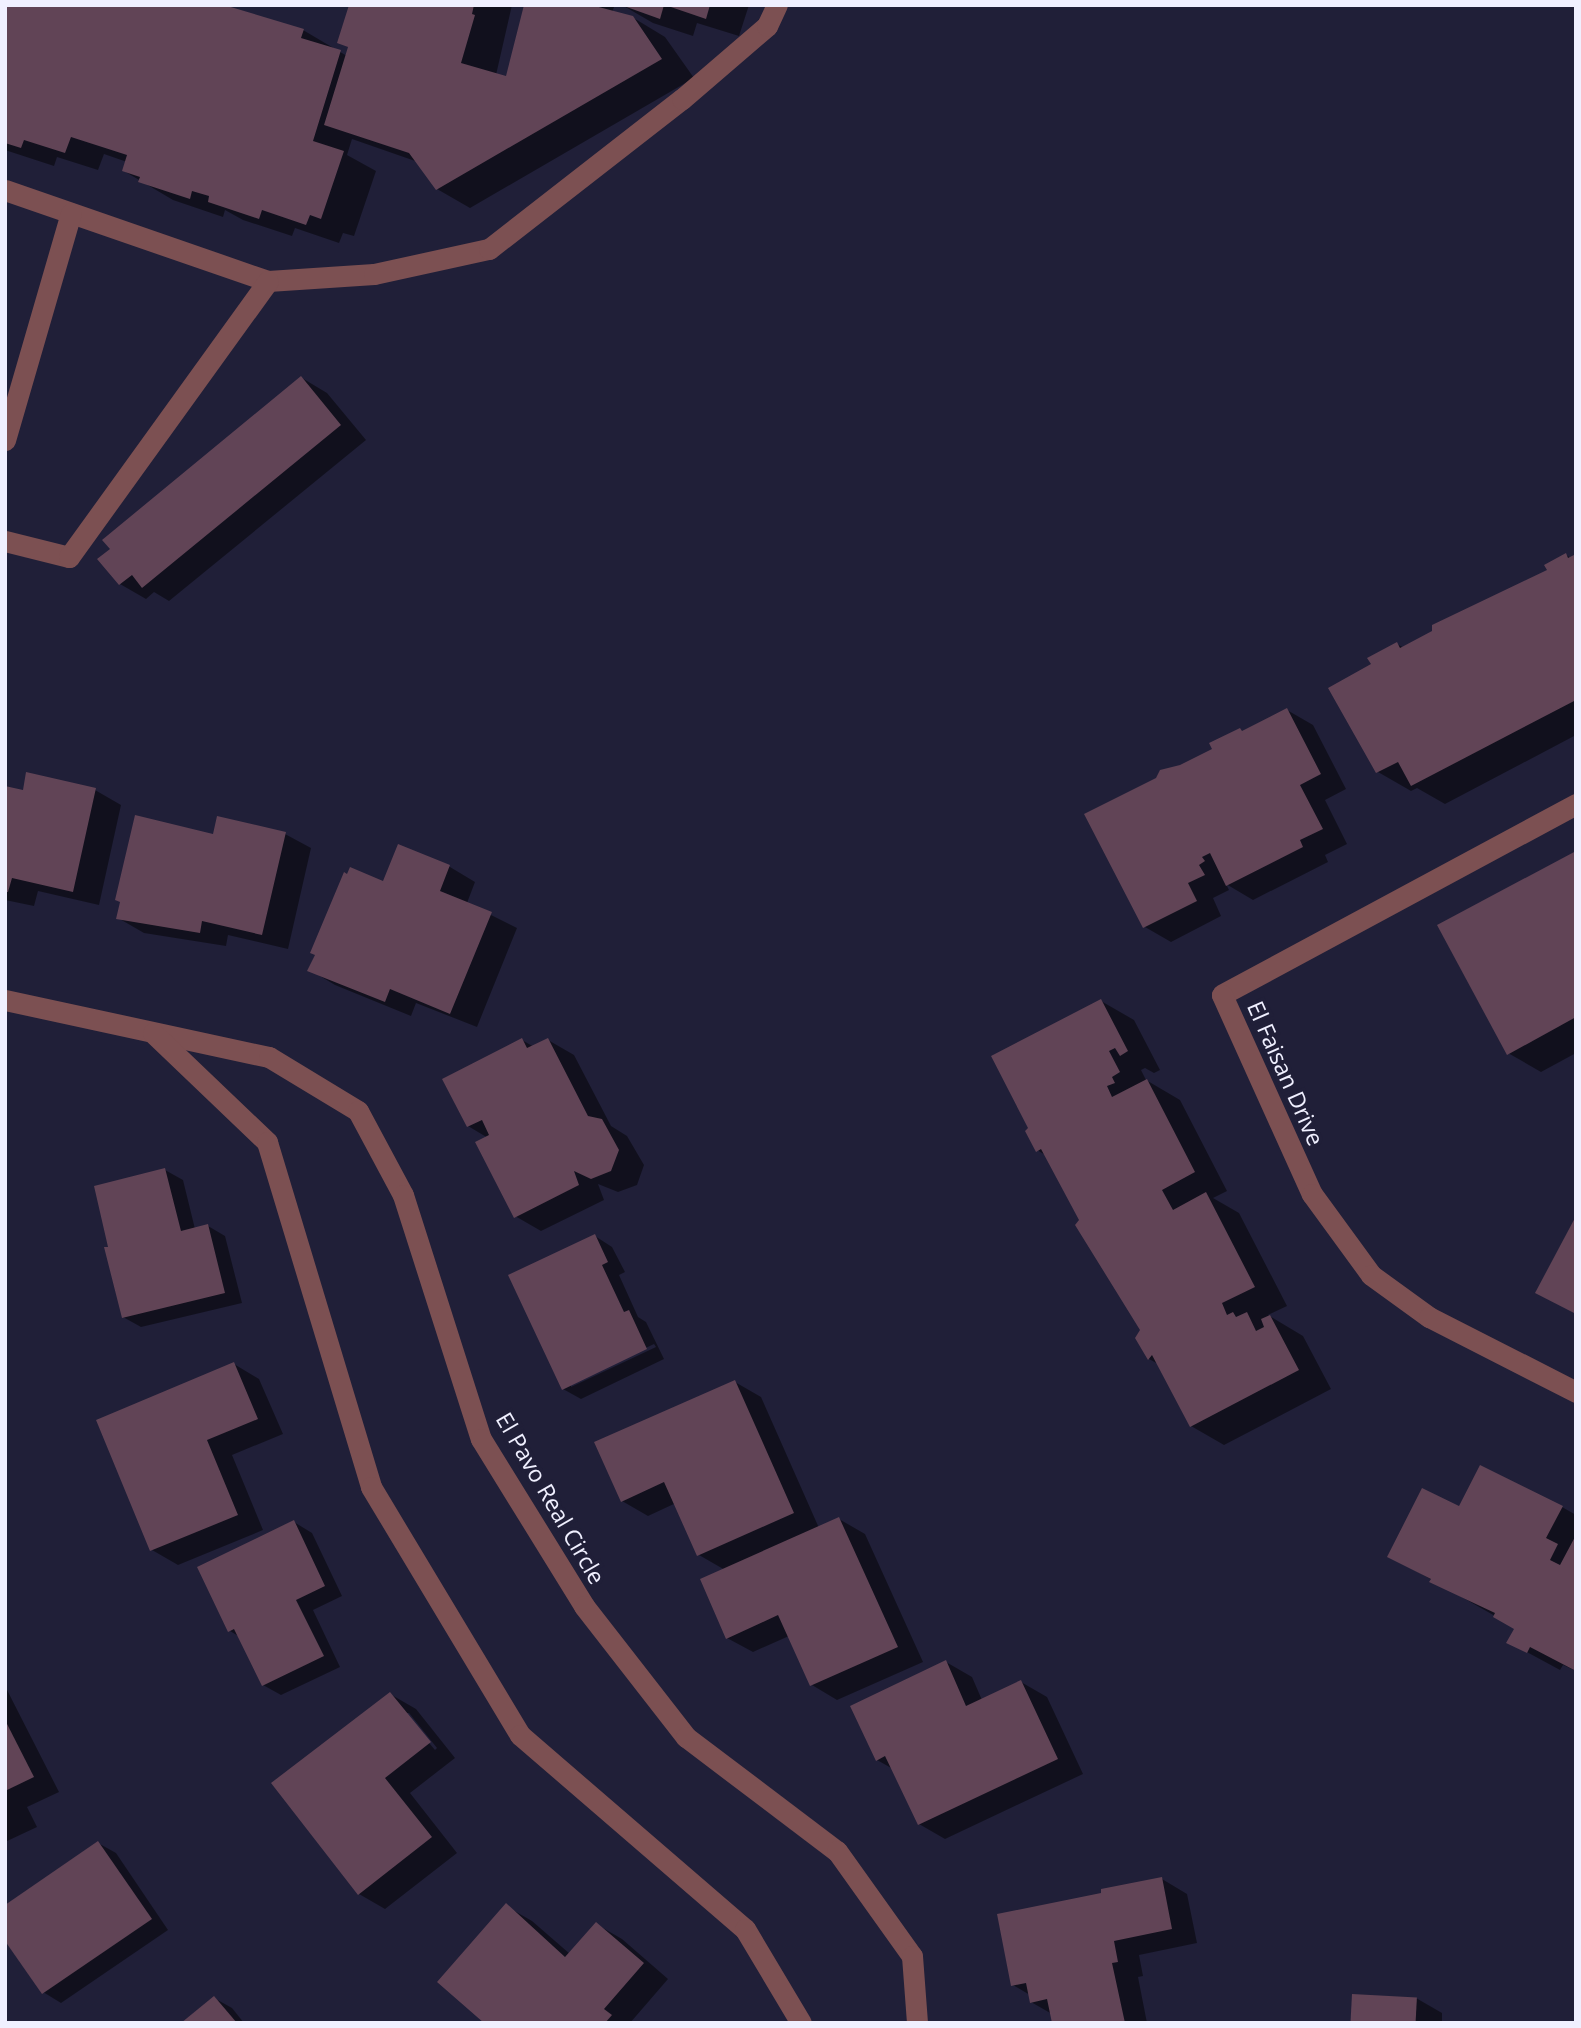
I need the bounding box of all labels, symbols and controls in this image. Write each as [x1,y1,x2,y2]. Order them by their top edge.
street label: El Faisan Drive [1242,997,1330,1149]
street label: El Pavo Real Circle [491,1407,611,1589]

